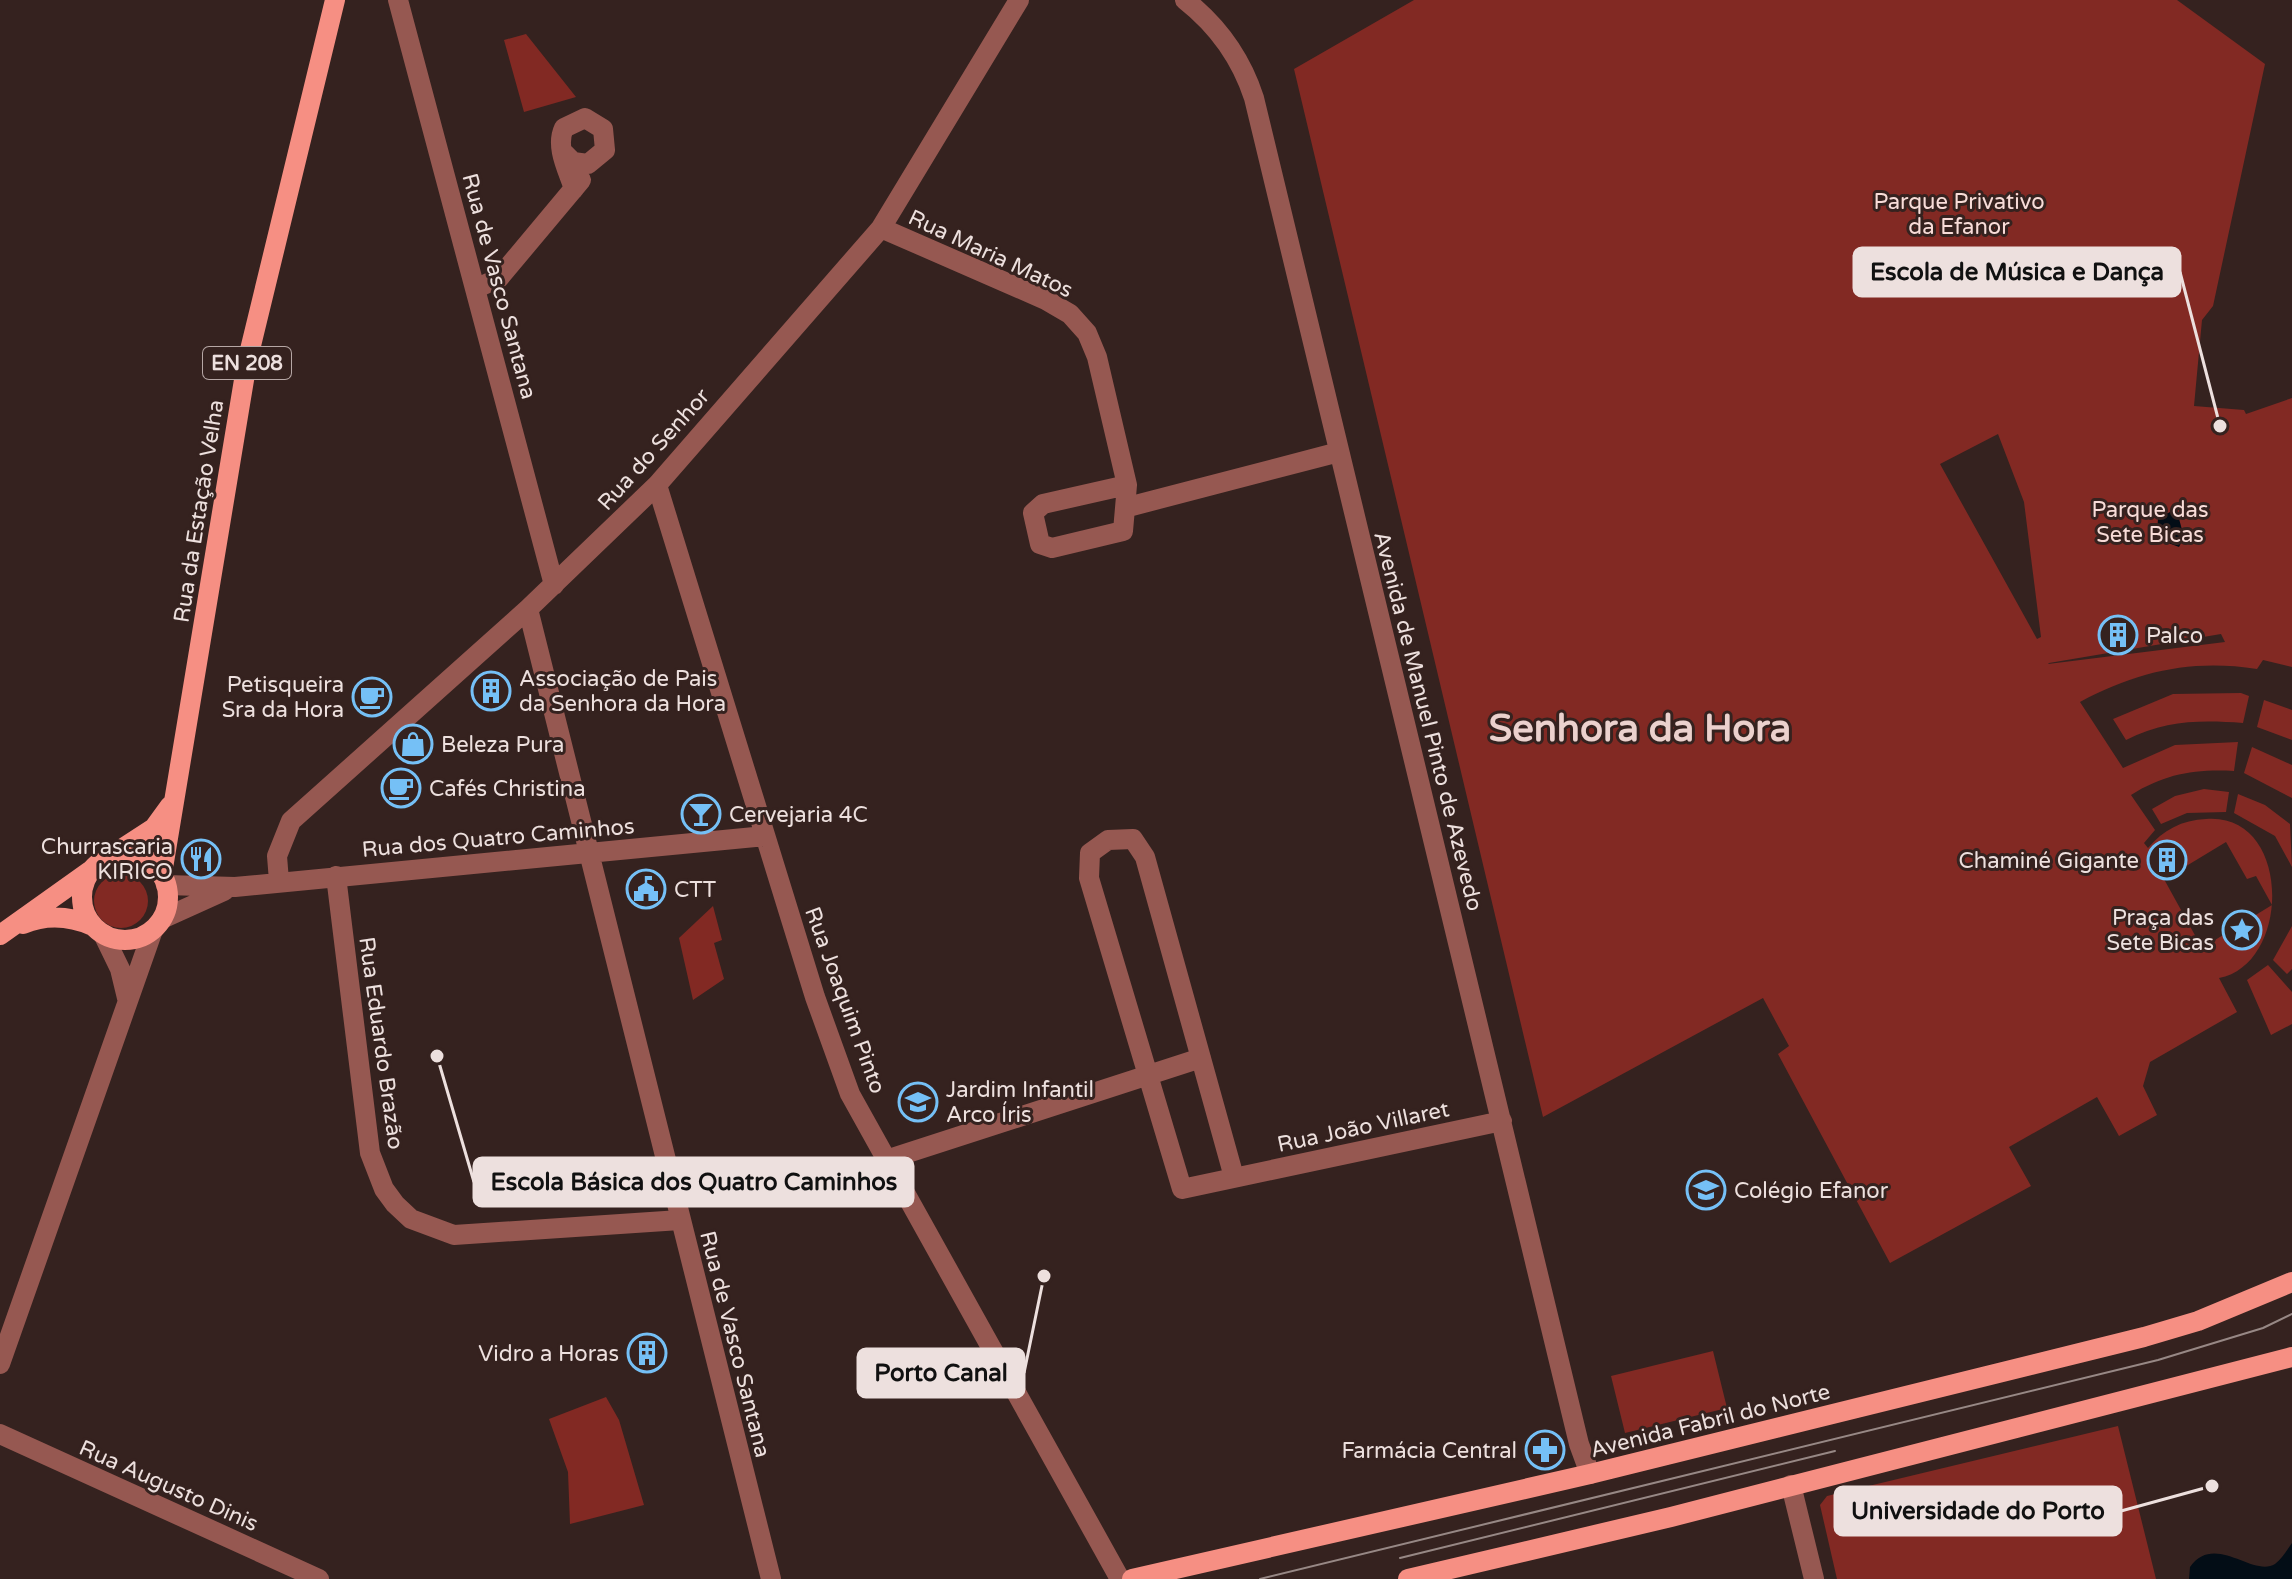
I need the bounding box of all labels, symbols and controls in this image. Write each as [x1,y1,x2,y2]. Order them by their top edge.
street label: Rua de Vasco Santana [456,171,542,402]
park label: Parque Privativo da Efanor [1873,189,2045,240]
street label: Rua Maria Matos [904,204,1077,303]
callout: Escola de Música e Dança [1854,248,2180,296]
text: Escola de Música e Dança [1870,258,2164,287]
road number: EN 208 [203,347,291,379]
street label: Rua do Senhor [592,383,716,516]
street label: Rua da Estação Velha [169,398,229,624]
park label: Parque das Sete Bicas [2092,497,2208,548]
street label: Avenida de Manuel Pinto de Azevedo [1368,529,1488,914]
building icon: Palco [2097,614,2139,656]
place label: Palco [2146,623,2203,649]
place label: Associação de Pais da Senhora da Hora [519,666,726,717]
building icon: Associação de Pais da Senhora da Hora [470,670,512,712]
place label: Petisqueira Sra da Hora [222,672,344,723]
cafe icon: Petisqueira Sra da Hora [351,676,393,718]
district label: Senhora da Hora [1489,706,1791,752]
shop icon: Beleza Pura [392,723,434,765]
place label: Beleza Pura [441,732,564,758]
cafe icon: Cafés Christina [380,767,422,809]
place label: Cafés Christina [429,776,586,802]
bar icon: Cervejaria 4C [680,793,722,835]
place label: Cervejaria 4C [729,802,868,828]
street label: Rua dos Quatro Caminhos [361,813,635,863]
place label: Churrascaria KIRICO [41,834,173,885]
restaurant icon: Churrascaria KIRICO [180,838,222,880]
building icon: Chaminé Gigante [2146,839,2188,881]
place label: Chaminé Gigante [1958,848,2139,874]
public building icon: CTT [625,868,667,910]
place label: CTT [674,877,717,903]
street label: Rua Joaquim Pinto [799,903,891,1097]
place label: Praça das Sete Bicas [2106,905,2214,956]
place icon: Praça das Sete Bicas [2221,909,2263,951]
street label: Rua Eduardo Brazão [353,935,409,1151]
place label: Jardim Infantil Arco Íris [946,1077,1094,1128]
school or university icon: Jardim Infantil Arco Íris [897,1081,939,1123]
street label: Rua João Villaret [1275,1096,1452,1158]
callout: Escola Básica dos Quatro Caminhos [474,1158,913,1206]
text: Escola Básica dos Quatro Caminhos [491,1168,897,1197]
school or university icon: Colégio Efanor [1685,1169,1727,1211]
place label: Colégio Efanor [1734,1178,1889,1204]
street label: Rua de Vasco Santana [694,1228,776,1460]
building icon: Vidro a Horas [626,1332,668,1374]
place label: Vidro a Horas [478,1341,619,1367]
callout: Porto Canal [858,1349,1024,1397]
text: Porto Canal [874,1359,1008,1388]
street label: Avenida Fabril do Norte [1588,1379,1833,1463]
pharmacy icon: Farmácia Central [1524,1429,1566,1471]
street label: Rua Augusto Dinis [75,1435,262,1537]
place label: Farmácia Central [1341,1438,1517,1464]
callout: Universidade do Porto [1835,1487,2121,1535]
text: Universidade do Porto [1851,1497,2105,1526]

